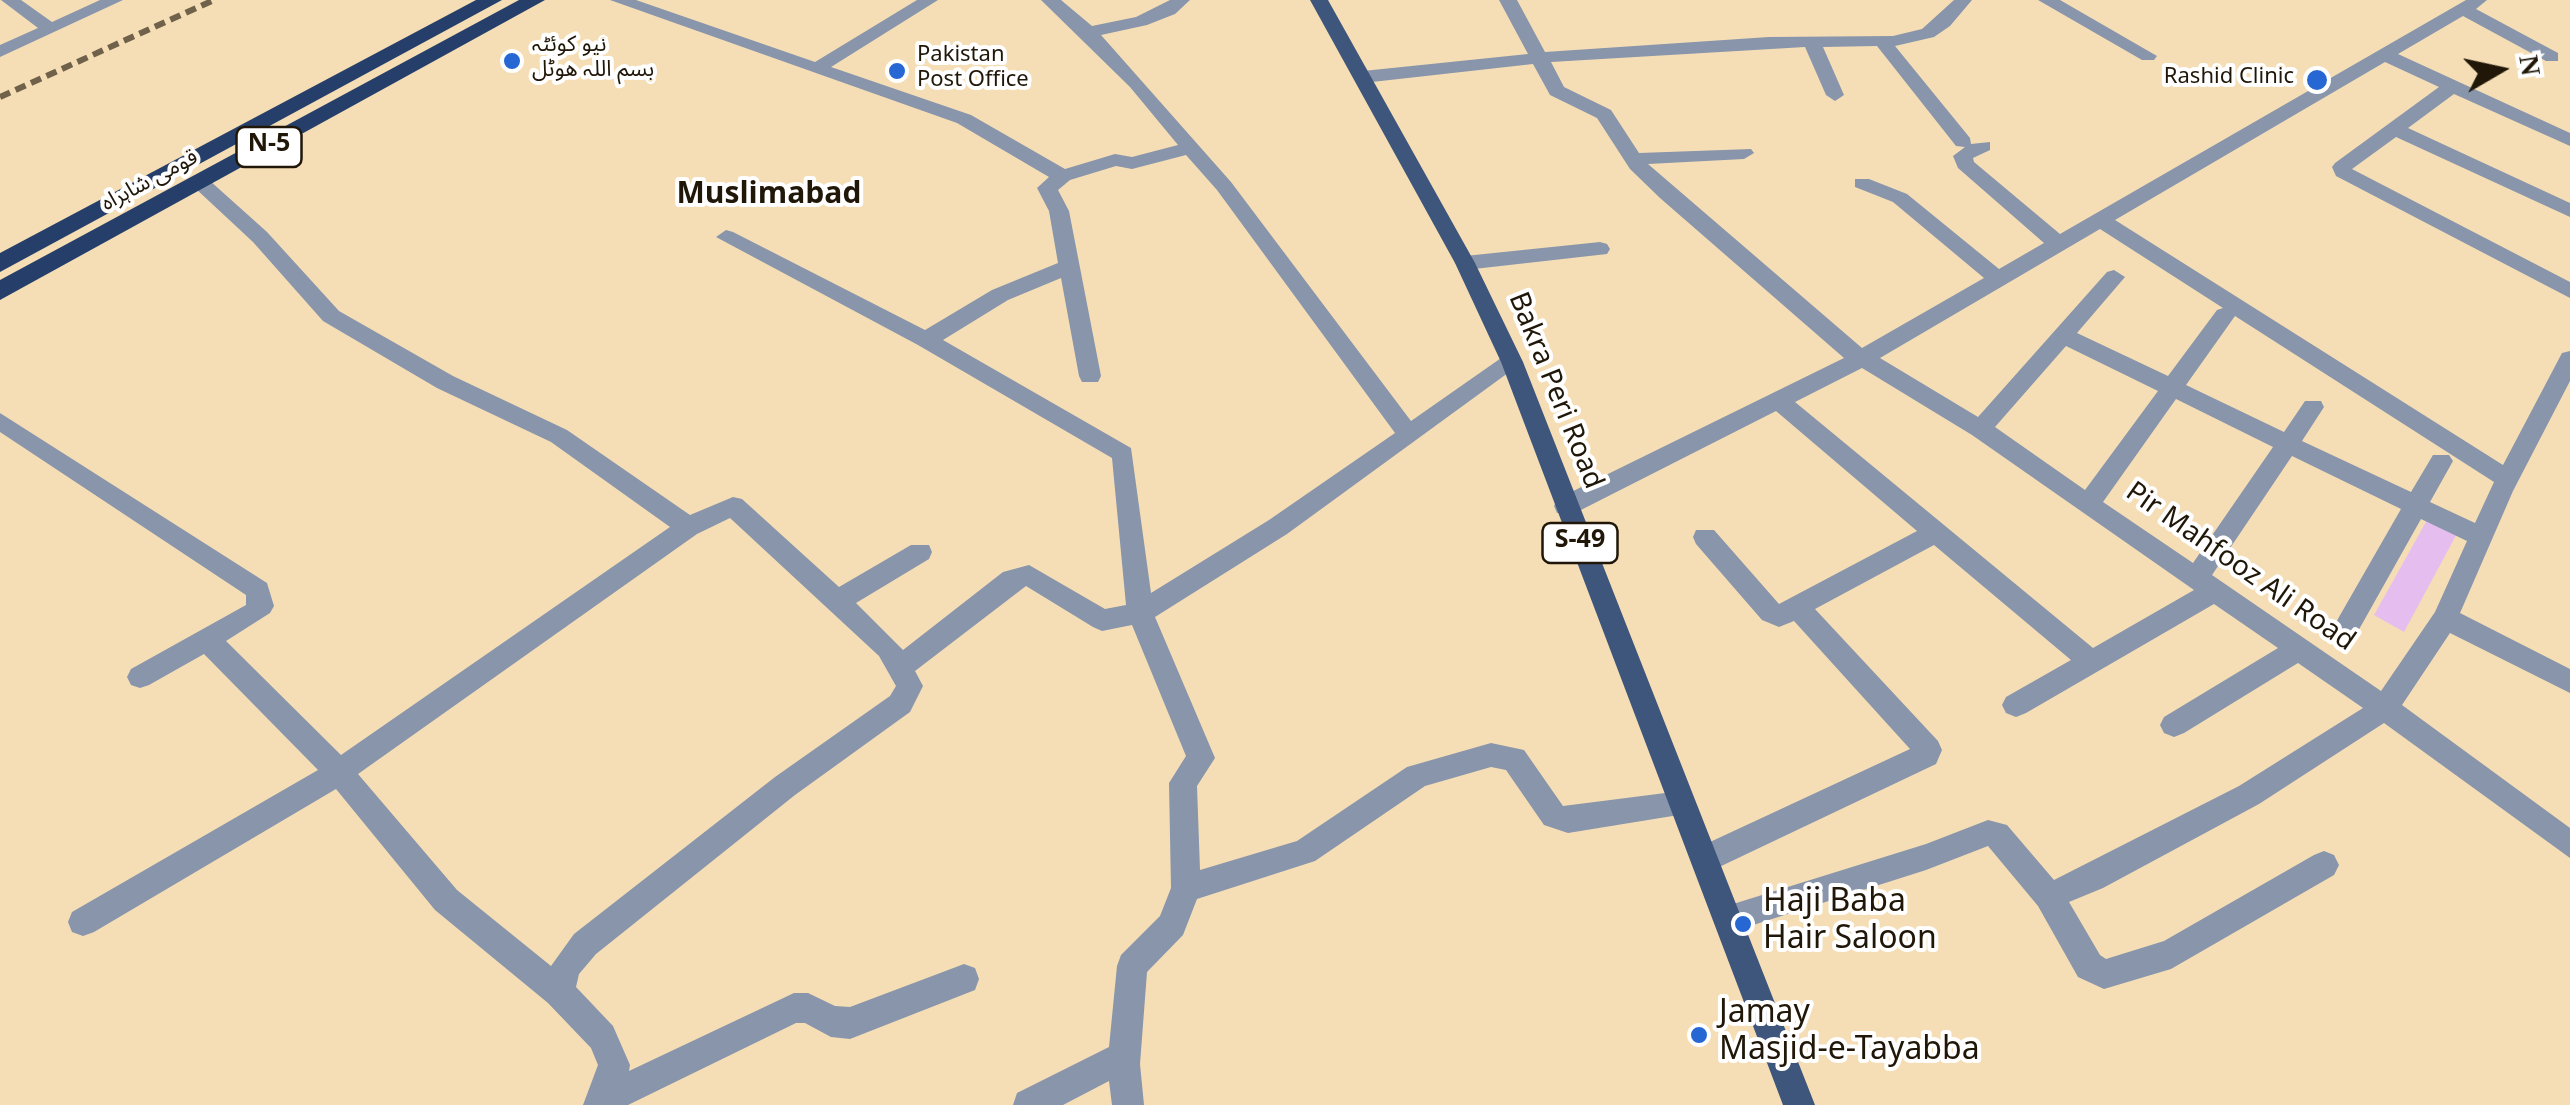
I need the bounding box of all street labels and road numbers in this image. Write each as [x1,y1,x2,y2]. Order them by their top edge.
road number: N-5 [236,127,302,167]
street label: قومی شاہراہ [98,147,204,219]
street label: Bakra Peri Road [1497,289,1607,495]
street label: Pir Mahfooz Ali Road [2117,478,2359,662]
road number: S-49 [1542,523,1618,563]

